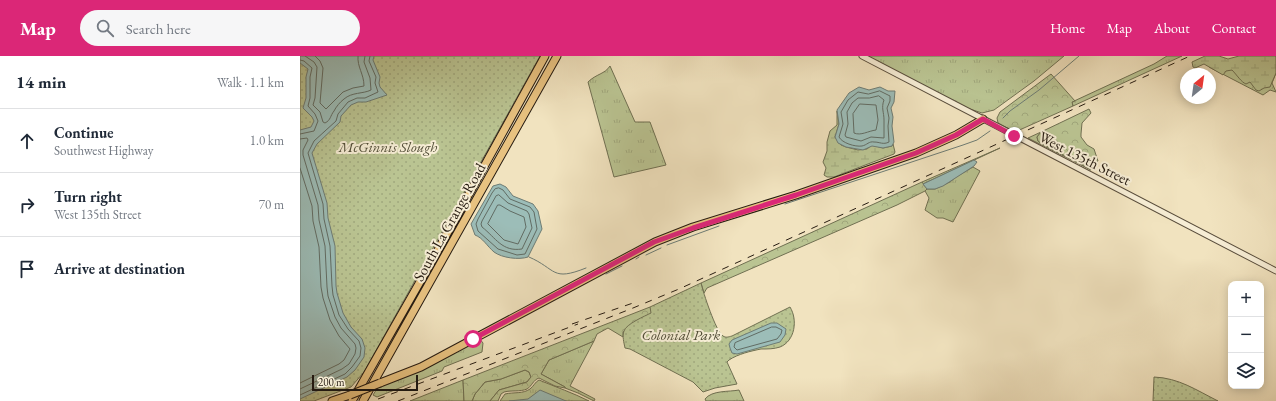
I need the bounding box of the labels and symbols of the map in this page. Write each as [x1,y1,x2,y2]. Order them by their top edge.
north arrow [1180,68,1216,104]
route end [1005,127,1023,145]
street label: West 135th Street [1036,127,1134,189]
park label: McGinnis Slough [338,137,438,156]
street label: South La Grange Road [409,159,490,284]
park label: Colonial Park [642,325,721,344]
route start [464,330,482,348]
scale bar [312,373,418,392]

